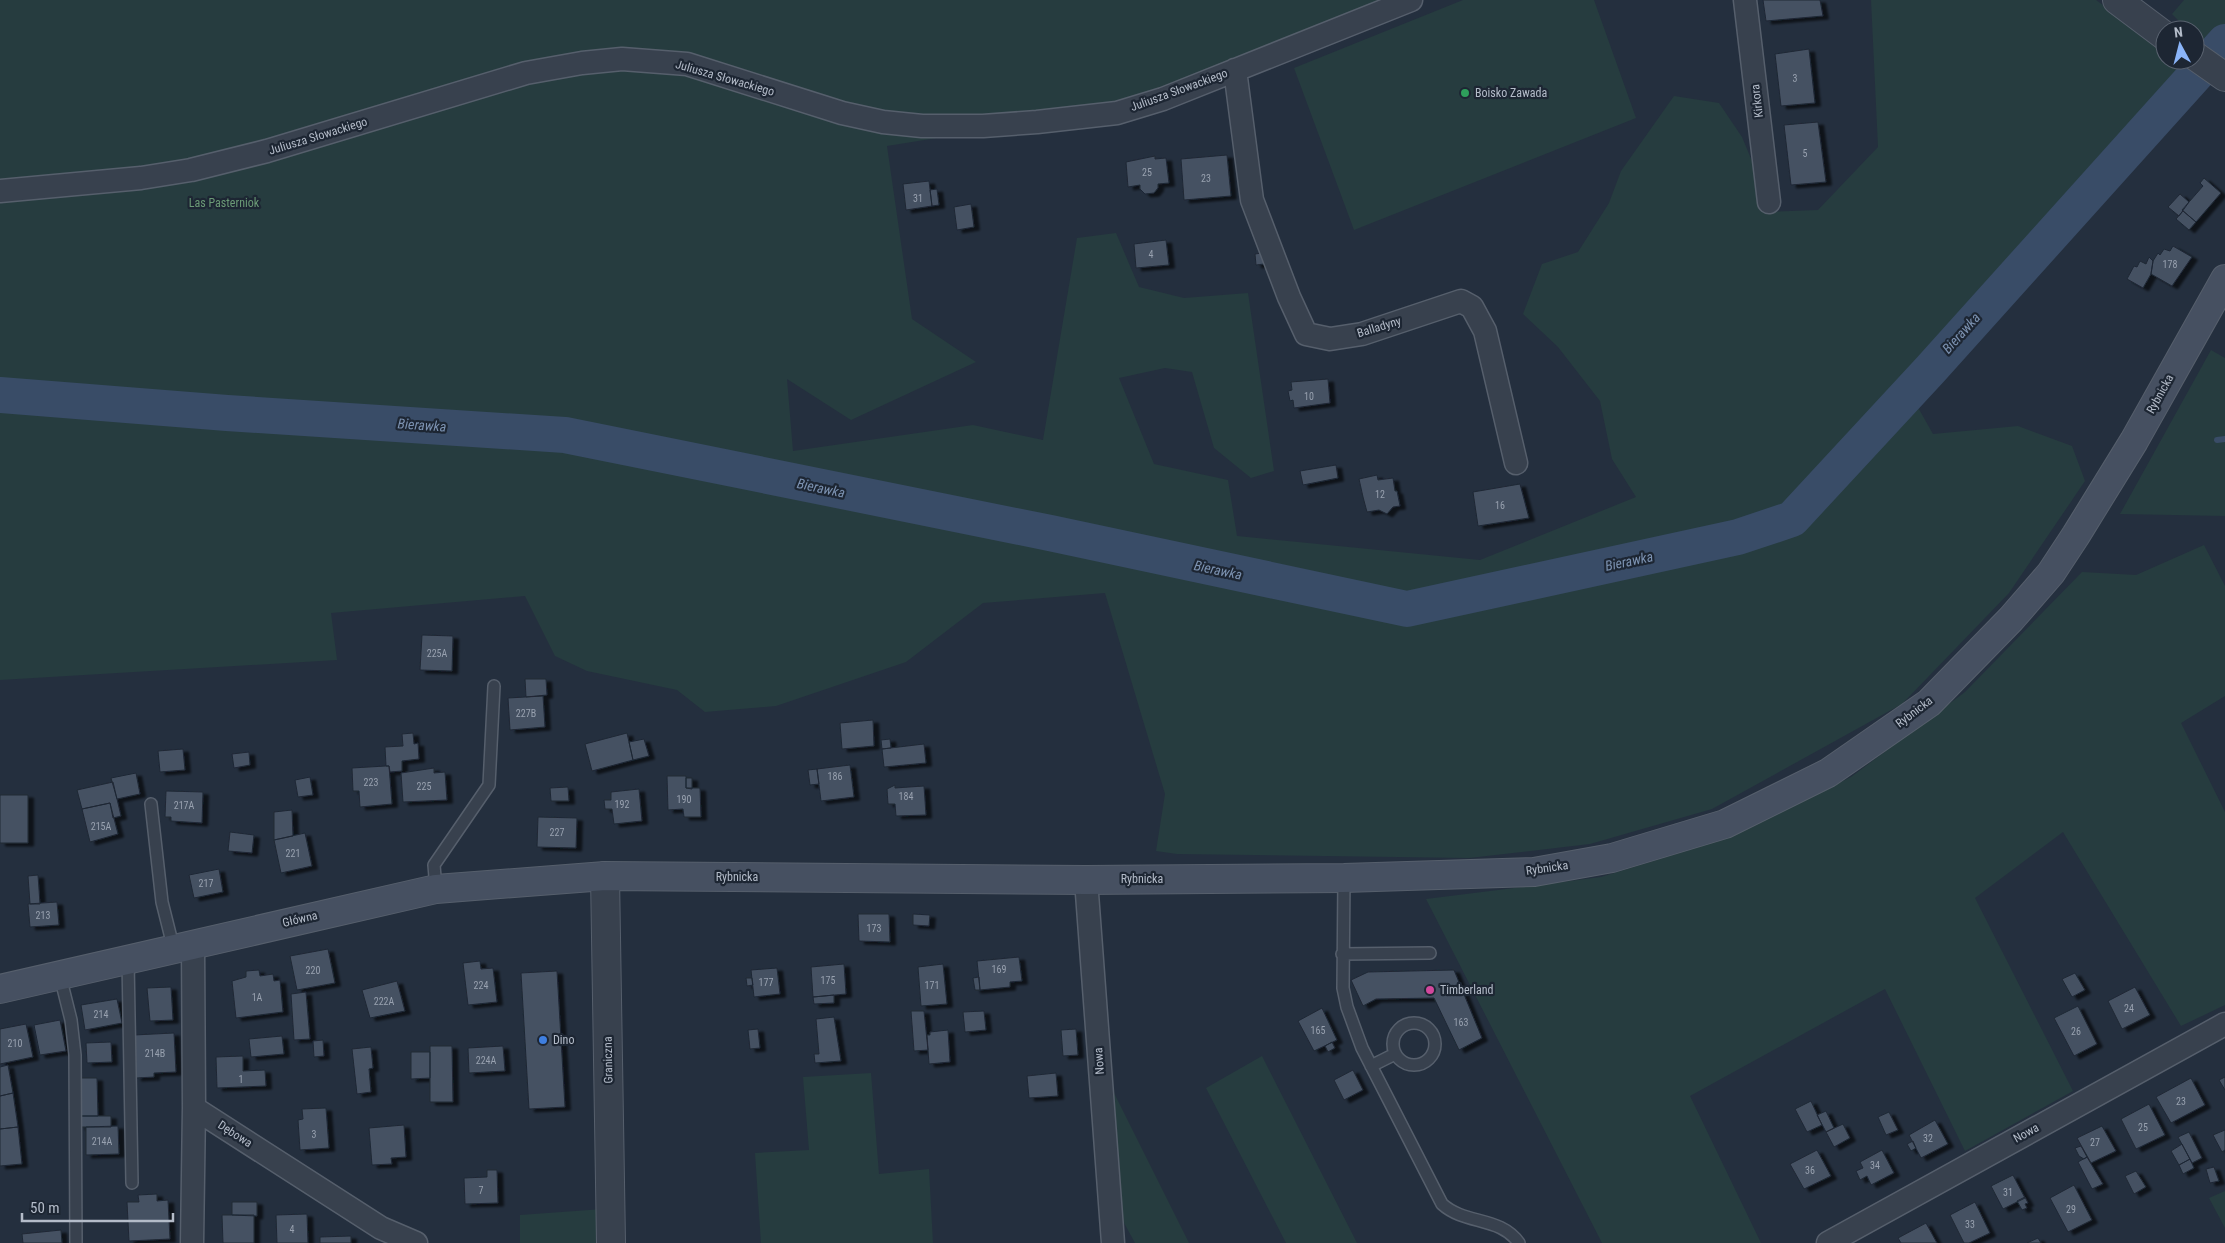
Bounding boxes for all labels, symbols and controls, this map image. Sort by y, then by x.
north arrow [2155,20,2205,70]
text: N [2173,24,2184,41]
street label: Juliusza Słowackiego [674,57,776,99]
street label: Juliusza Słowackiego [1129,66,1229,114]
house number: 3 [1793,73,1798,84]
street label: Kirkora [1748,83,1766,119]
place label: Boisko Zawada [1475,86,1548,100]
marker: Boisko Zawada [1459,87,1471,99]
street label: Juliusza Słowackiego [267,114,369,158]
house number: 5 [1803,148,1808,159]
house number: 25 [1142,167,1152,178]
house number: 23 [1201,173,1211,184]
house number: 31 [913,193,923,204]
park label: Las Pasterniok [189,196,260,210]
house number: 4 [1149,249,1154,260]
house number: 178 [2163,259,2177,270]
water label: Bierawka [1939,310,1983,356]
street label: Balladyny [1355,314,1403,340]
street label: Rybnicka [2144,372,2177,416]
house number: 10 [1304,391,1314,402]
water label: Bierawka [397,415,447,435]
water label: Bierawka [796,475,846,501]
house number: 12 [1375,489,1385,500]
house number: 16 [1495,500,1505,511]
water label: Bierawka [1604,548,1654,574]
water label: Bierawka [1193,557,1243,583]
house number: 225A [427,648,448,659]
street label: Rybnicka [1893,693,1935,730]
house number: 227B [516,708,536,719]
house number: 186 [828,771,842,782]
house number: 223 [364,777,378,788]
house number: 225 [417,781,431,792]
house number: 184 [899,791,913,802]
house number: 190 [677,794,691,805]
house number: 192 [615,799,629,810]
house number: 217A [174,800,195,811]
house number: 215A [91,821,112,832]
house number: 227 [550,827,564,838]
house number: 221 [286,848,300,859]
street label: Rybnicka [1525,858,1569,878]
street label: Rybnicka [716,870,759,884]
street label: Rybnicka [1121,872,1164,886]
house number: 217 [199,878,213,889]
street label: Główna [281,908,319,930]
house number: 213 [36,910,50,921]
house number: 173 [867,923,881,934]
house number: 169 [992,964,1006,975]
house number: 220 [306,965,320,976]
house number: 175 [821,975,835,986]
house number: 177 [759,977,773,988]
house number: 224 [474,980,488,991]
house number: 171 [925,980,939,991]
place label: Timberland [1440,983,1494,997]
marker: Timberland [1424,984,1436,996]
house number: 1A [252,992,263,1003]
house number: 222A [374,996,395,1007]
house number: 24 [2124,1003,2134,1014]
house number: 214 [94,1009,108,1020]
house number: 163 [1454,1017,1468,1028]
house number: 165 [1311,1025,1325,1036]
house number: 26 [2071,1026,2081,1037]
place label: Dino [553,1033,574,1047]
marker: Dino [537,1034,549,1046]
street label: Graniczna [601,1036,615,1084]
house number: 210 [8,1038,22,1049]
street label: Nowa [1091,1047,1107,1075]
house number: 214B [145,1048,165,1059]
house number: 224A [476,1055,497,1066]
house number: 1 [239,1074,243,1085]
house number: 23 [2176,1096,2186,1107]
street label: Dębowa [215,1118,255,1150]
street label: Nowa [2011,1120,2041,1146]
house number: 25 [2138,1122,2148,1133]
house number: 3 [312,1129,317,1140]
house number: 32 [1923,1133,1933,1144]
house number: 214A [92,1136,113,1147]
house number: 27 [2090,1137,2100,1148]
house number: 34 [1870,1160,1880,1171]
house number: 36 [1805,1165,1815,1176]
house number: 7 [479,1185,484,1196]
house number: 31 [2003,1187,2013,1198]
scale bar [22,1190,174,1222]
text: 50 m [30,1199,60,1217]
house number: 29 [2066,1204,2076,1215]
house number: 33 [1965,1219,1975,1230]
house number: 4 [290,1224,295,1235]

